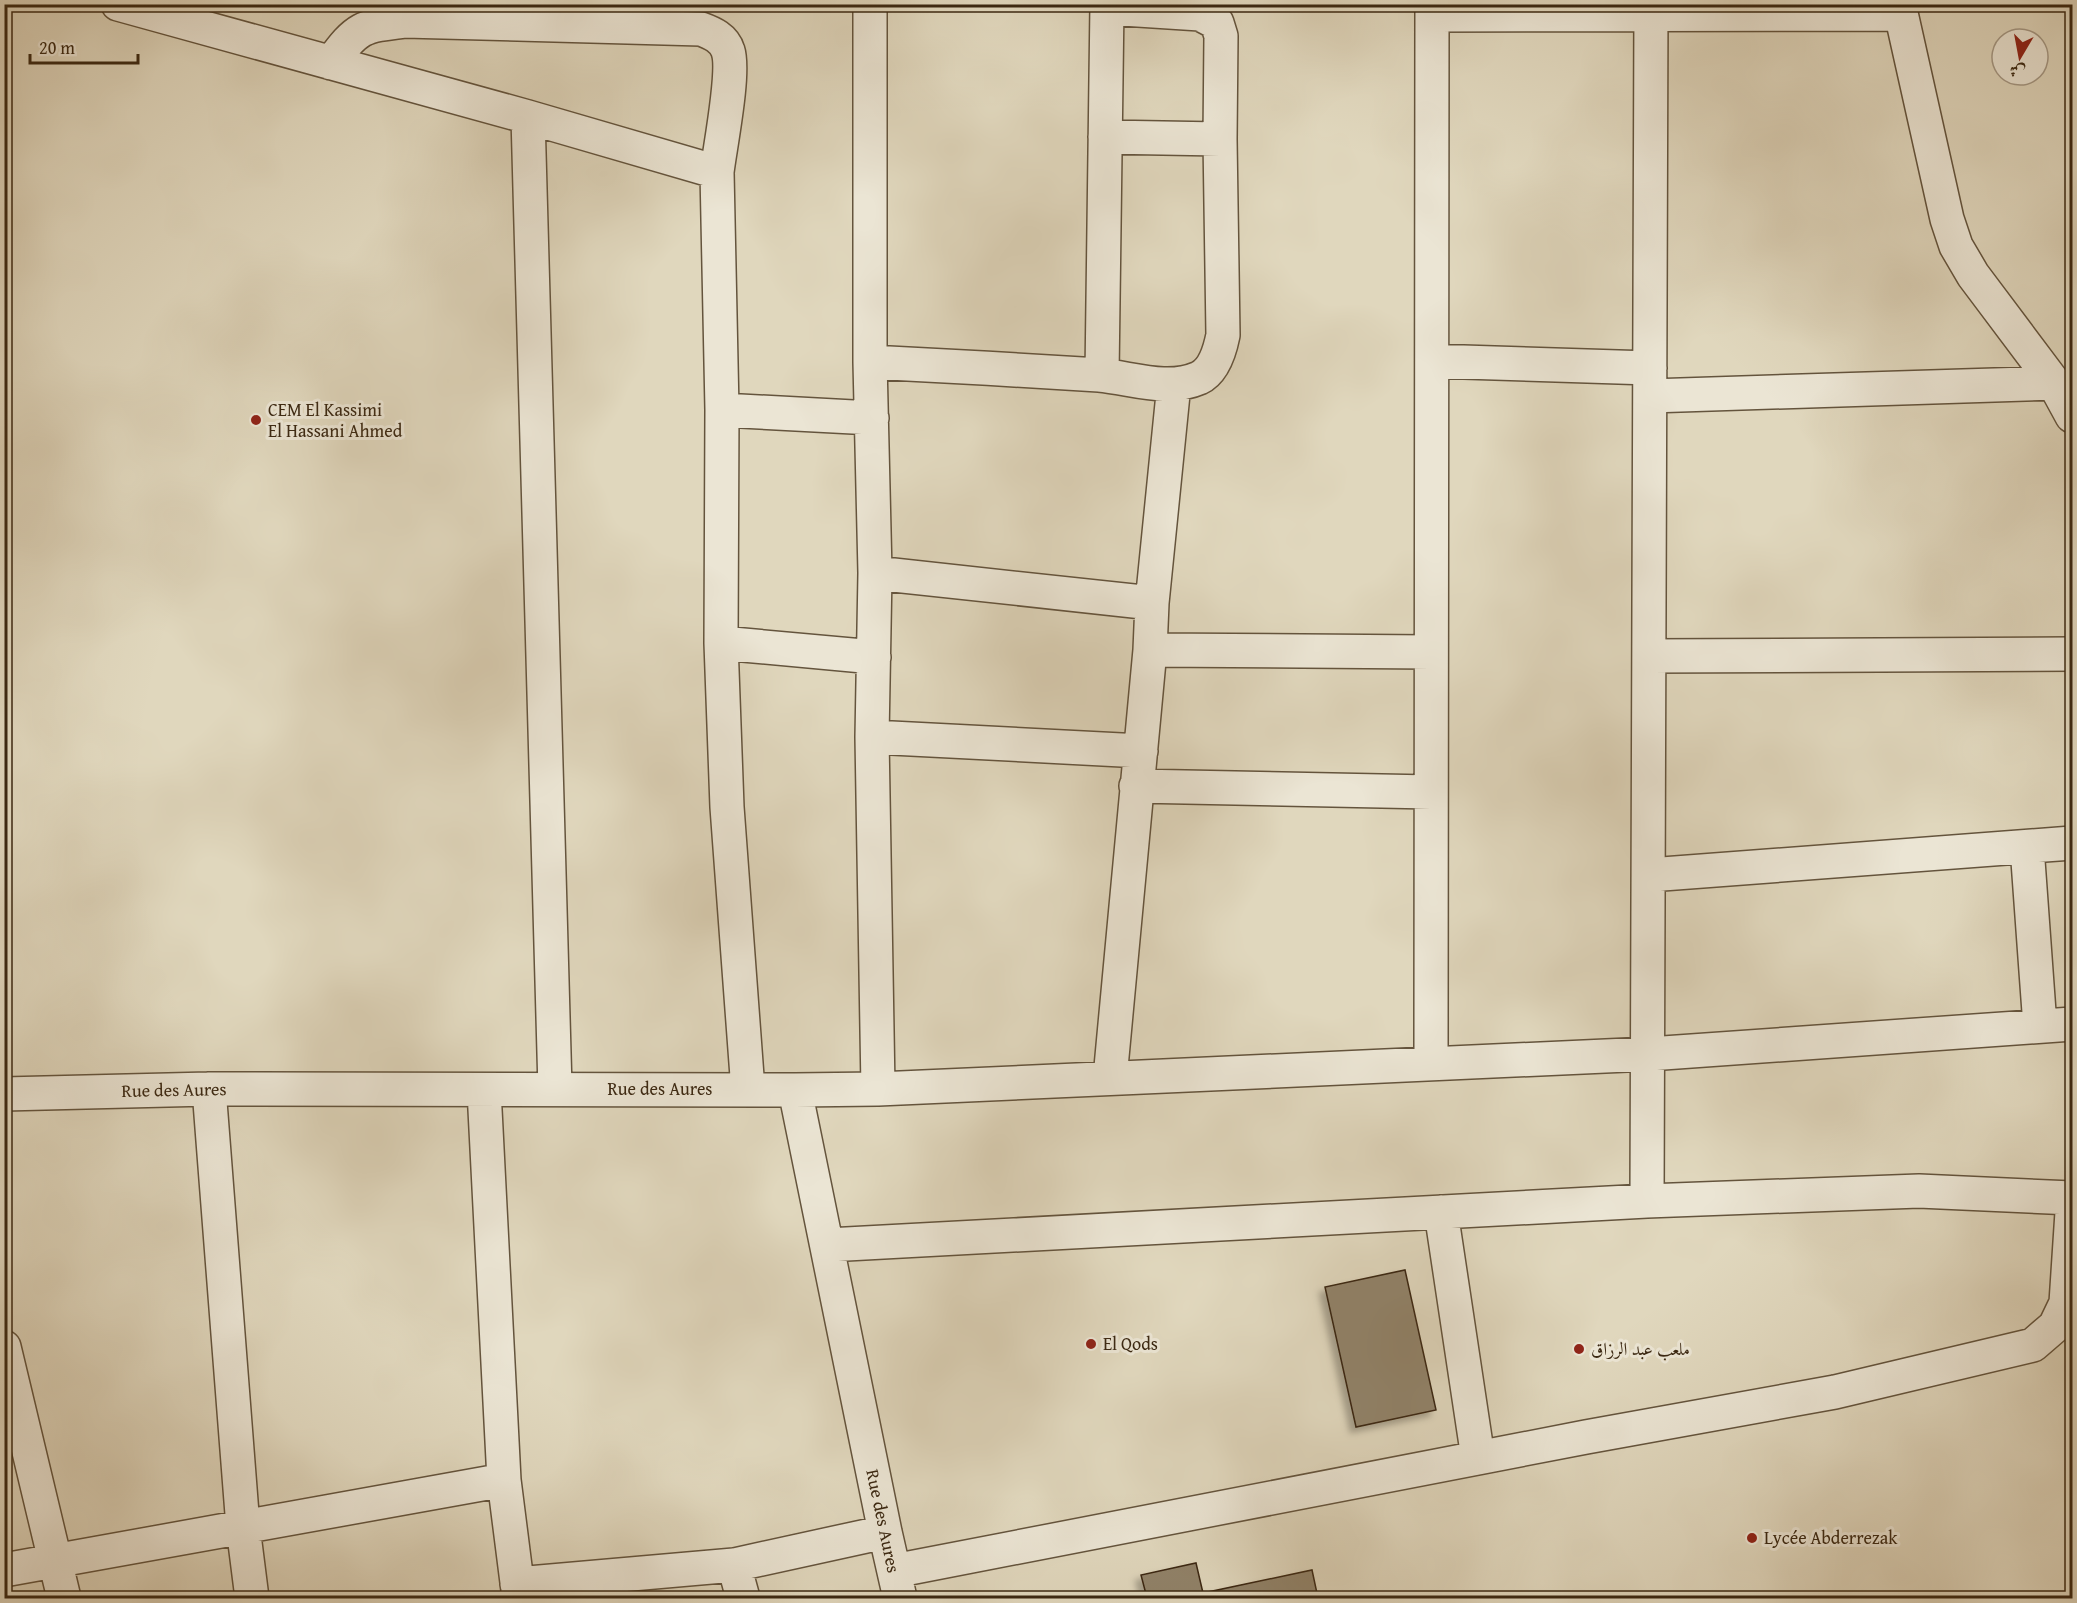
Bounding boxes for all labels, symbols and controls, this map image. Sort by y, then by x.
scale bar [30,27,138,65]
north arrow [1990,27,2050,87]
text: 20 m [39,34,75,61]
text: ش [2007,59,2027,85]
place label: CEM El Kassimi El Hassani Ahmed [268,396,403,444]
marker: CEM El Kassimi El Hassani Ahmed [249,413,263,427]
street label: Rue des Aures [121,1075,227,1104]
street label: Rue des Aures [607,1075,713,1102]
place label: El Qods [1103,1330,1158,1357]
place label: ملعب عبد الرزاق [1591,1335,1690,1362]
marker: El Qods [1084,1337,1098,1351]
marker: ملعب عبد الرزاق [1572,1342,1586,1356]
street label: Rue des Aures [859,1467,908,1575]
place label: Lycée Abderrezak [1764,1524,1898,1551]
marker: Lycée Abderrezak [1745,1531,1759,1545]

